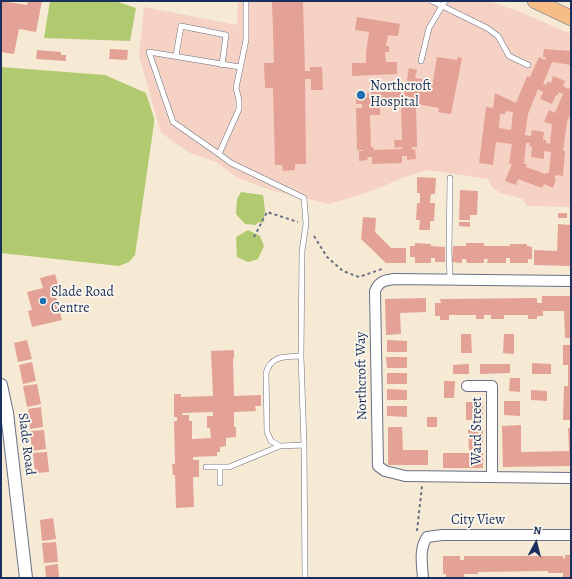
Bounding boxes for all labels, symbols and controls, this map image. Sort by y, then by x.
place label: Northcroft Hospital [370,79,431,112]
marker: Northcroft Hospital [355,89,367,101]
place label: Slade Road Centre [51,285,114,318]
marker: Slade Road Centre [38,296,48,306]
street label: Northcroft Way [353,332,371,420]
street label: Ward Street [470,397,486,465]
street label: Slade Road [14,412,38,476]
street label: City View [451,513,505,529]
north arrow [516,523,556,563]
text: N [533,523,542,539]

